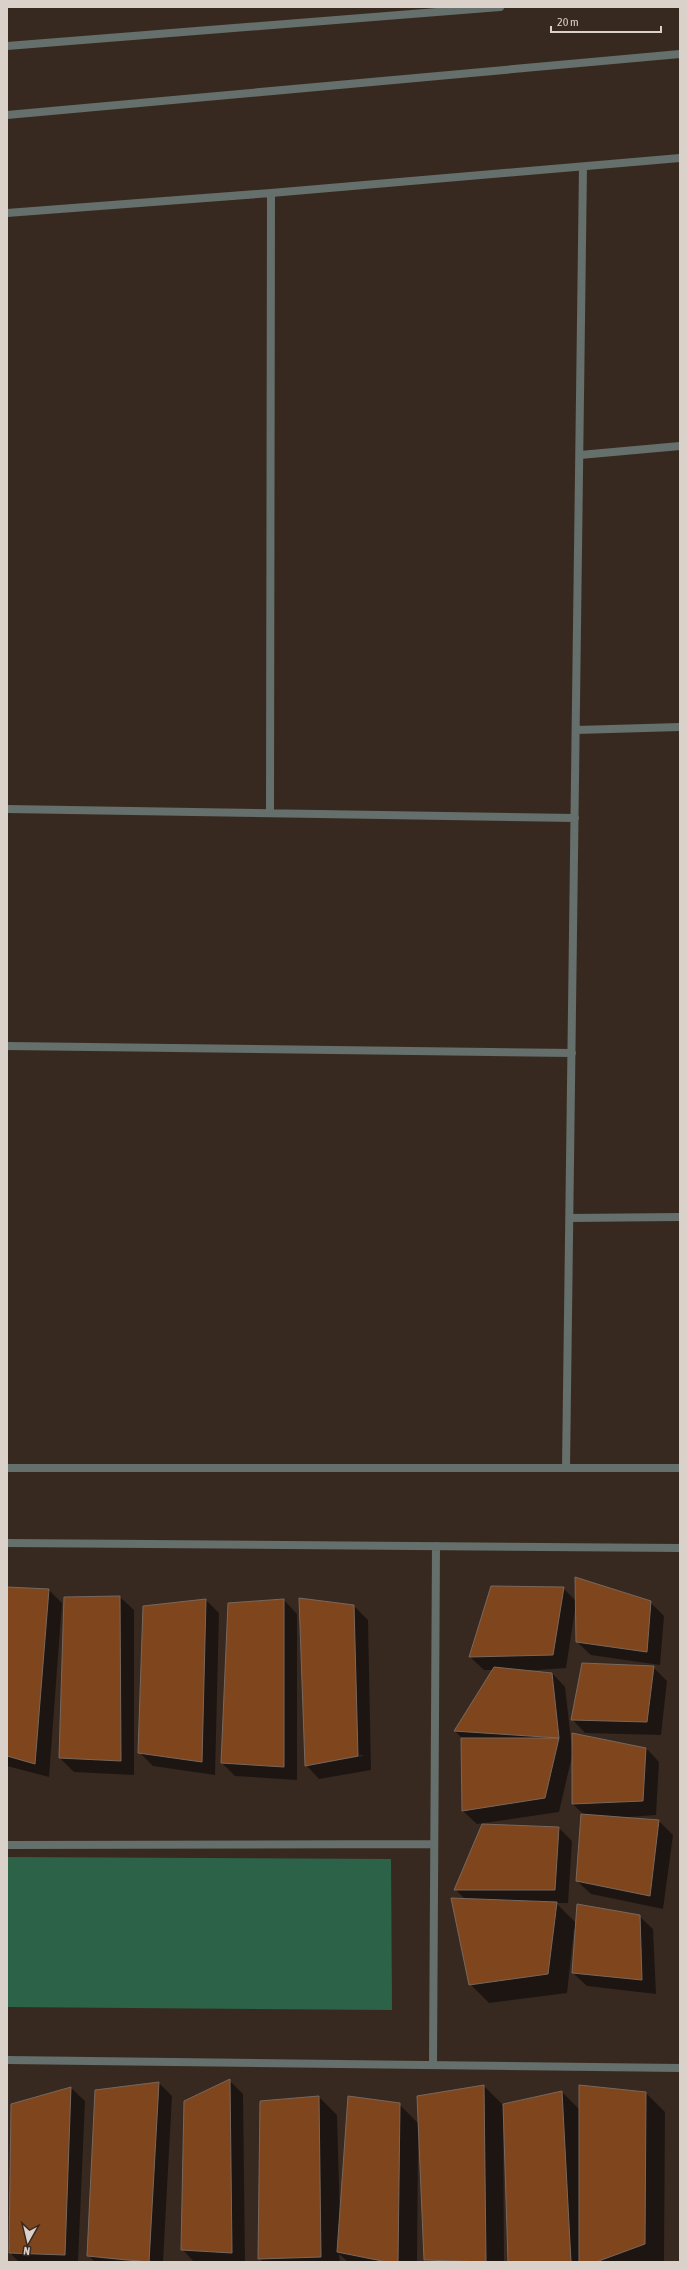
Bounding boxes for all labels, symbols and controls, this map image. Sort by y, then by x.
scale bar [551,8,661,34]
text: 20 m [557,15,579,29]
north arrow [8,2221,48,2261]
text: N [23,2245,31,2257]

